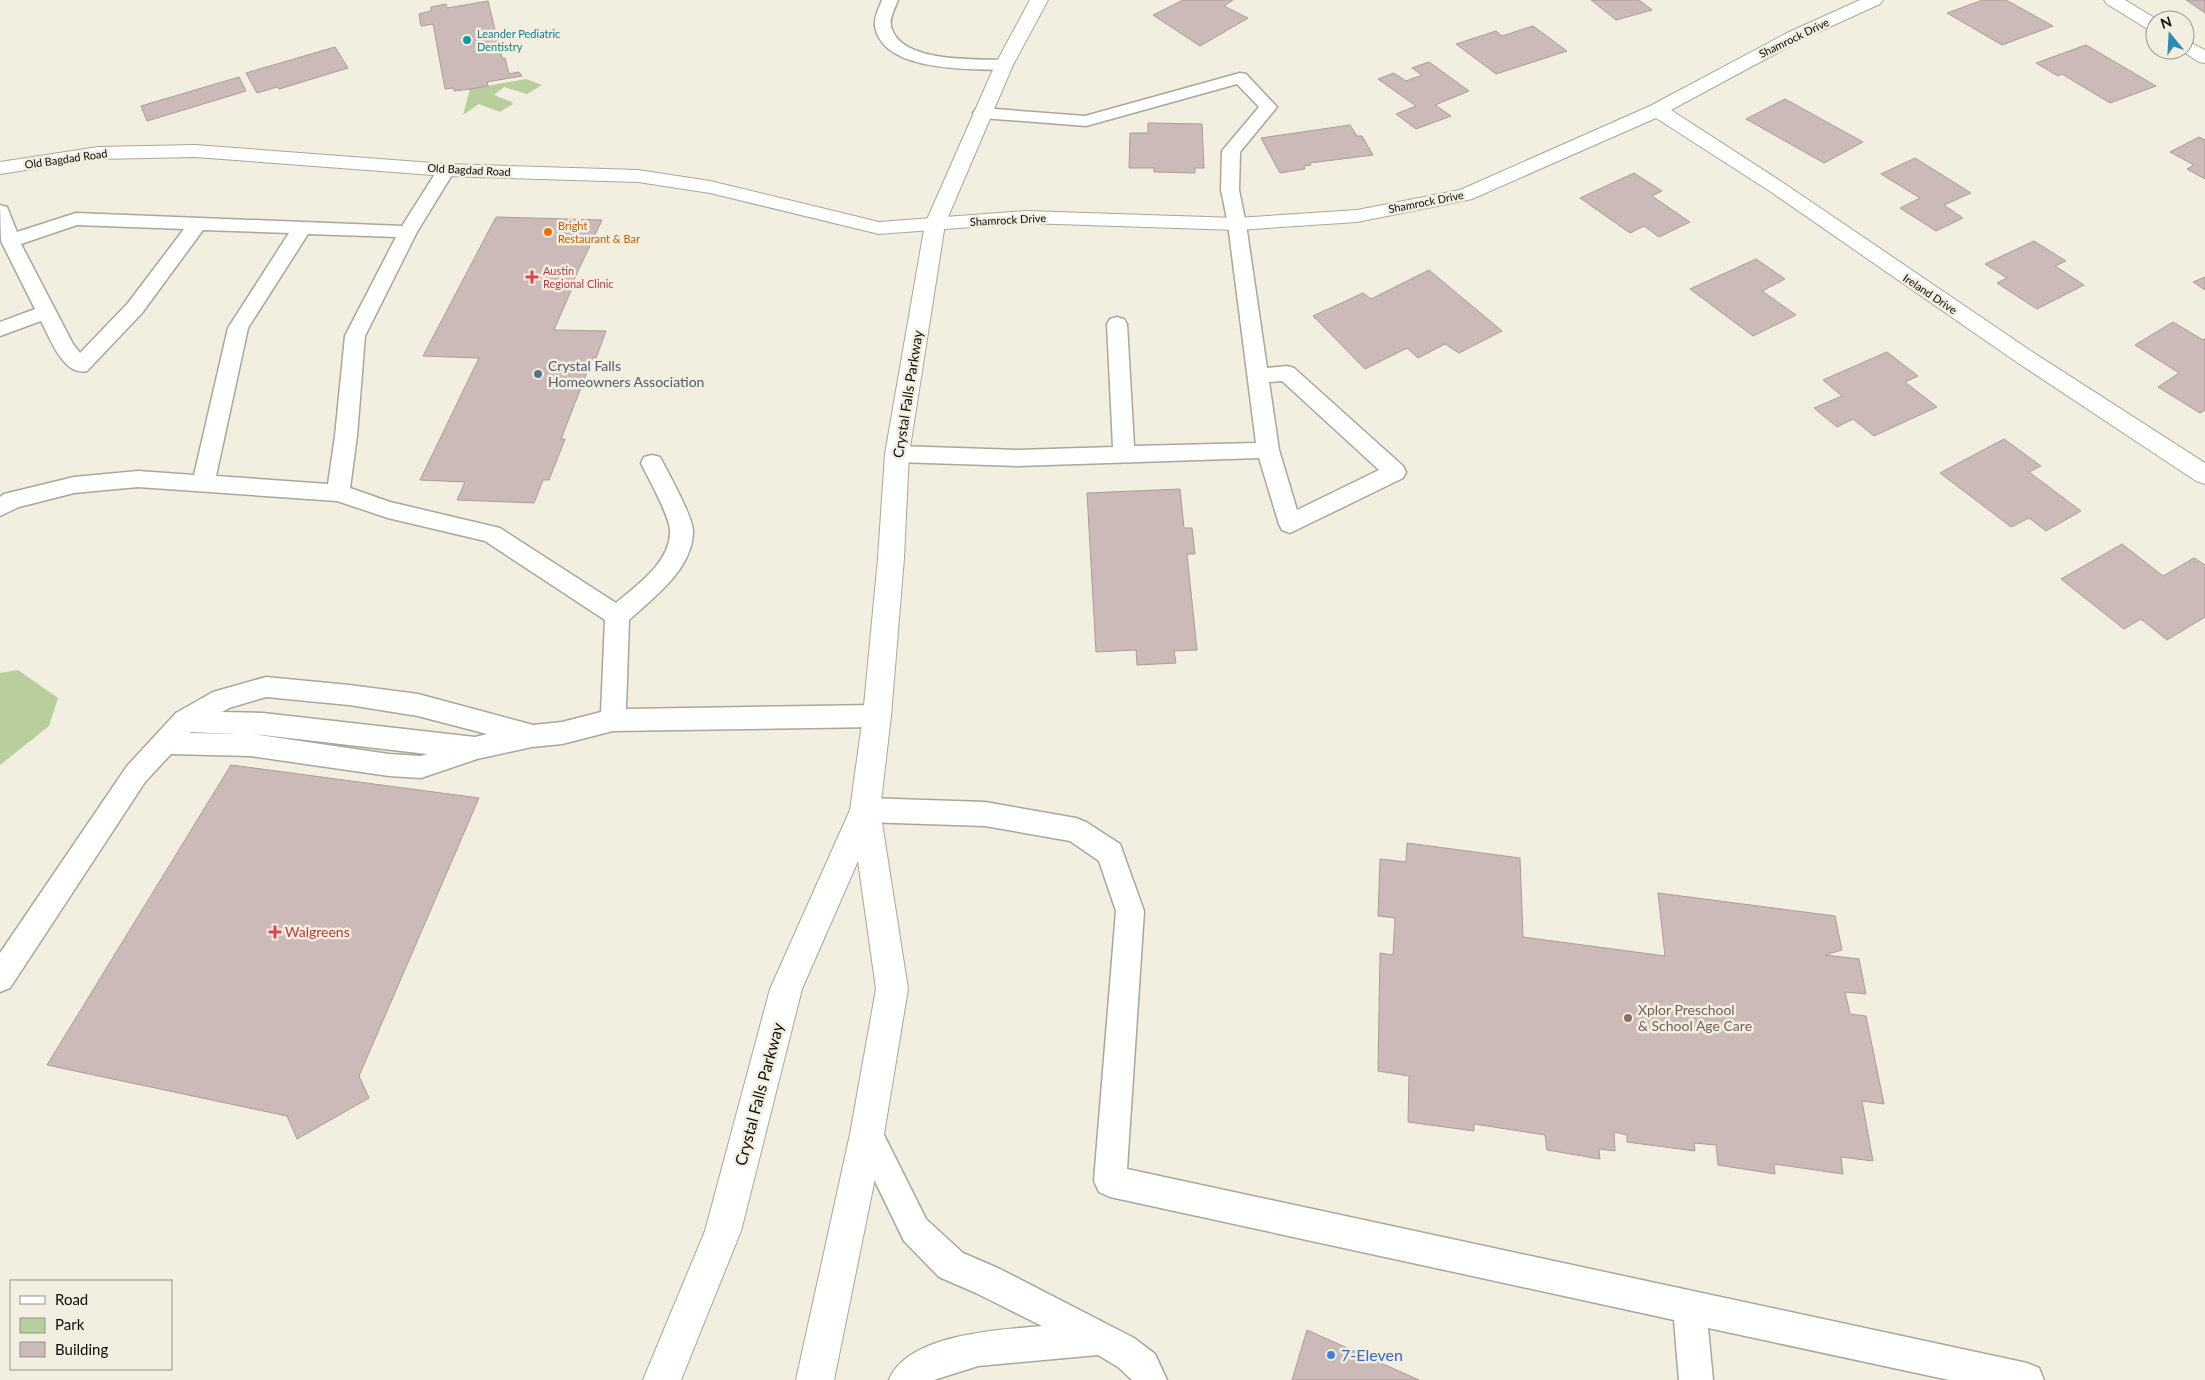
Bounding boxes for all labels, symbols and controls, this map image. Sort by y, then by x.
north arrow [2145,10,2195,60]
text: N [2158,12,2174,32]
street label: Shamrock Drive [1757,15,1831,60]
place label: Leander Pediatric Dentistry [477,27,560,53]
marker: Leander Pediatric Dentistry [461,34,473,46]
street label: Old Bagdad Road [24,146,108,171]
street label: Old Bagdad Road [427,161,511,178]
street label: Shamrock Drive [1387,188,1465,215]
street label: Shamrock Drive [969,211,1047,228]
place label: Bright Restaurant & Bar [558,219,640,245]
marker: Bright Restaurant & Bar [542,226,554,238]
place label: Austin Regional Clinic [543,264,614,290]
marker: Austin Regional Clinic [525,270,539,284]
street label: Ireland Drive [1901,271,1960,316]
street label: Crystal Falls Parkway [889,328,926,459]
place label: Crystal Falls Homeowners Association [548,357,704,390]
marker: Crystal Falls Homeowners Association [532,368,544,380]
place label: Walgreens [285,923,350,940]
marker: Walgreens [269,926,281,938]
place label: Xplor Preschool & School Age Care [1638,1001,1752,1034]
marker: Xplor Preschool & School Age Care [1622,1012,1634,1024]
street label: Crystal Falls Parkway [730,1020,787,1167]
legend [10,1280,172,1370]
text: Road [55,1290,88,1308]
text: Park [55,1315,85,1333]
text: Building [55,1340,108,1358]
place label: 7-Eleven [1341,1345,1403,1364]
marker: 7-Eleven [1325,1349,1337,1361]

